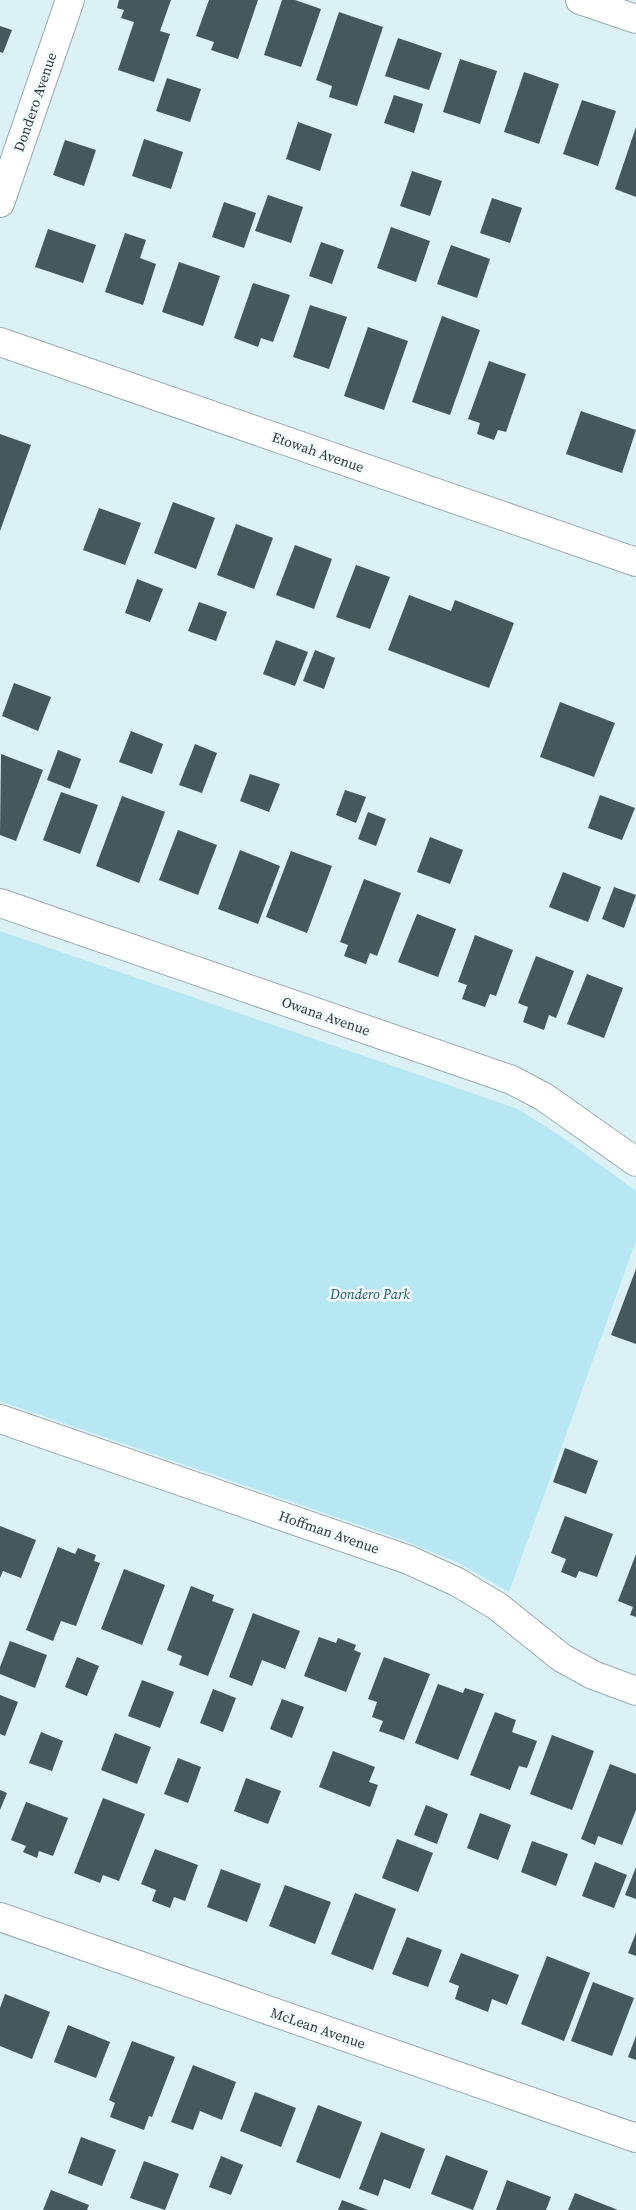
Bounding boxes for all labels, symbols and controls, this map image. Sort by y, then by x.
street label: Dondero Avenue [9,50,61,154]
street label: Etowah Avenue [269,427,367,477]
street label: Owana Avenue [279,992,373,1040]
park label: Dondero Park [329,1284,410,1304]
street label: Hoffman Avenue [276,1505,382,1559]
street label: McLean Avenue [268,2002,368,2054]

